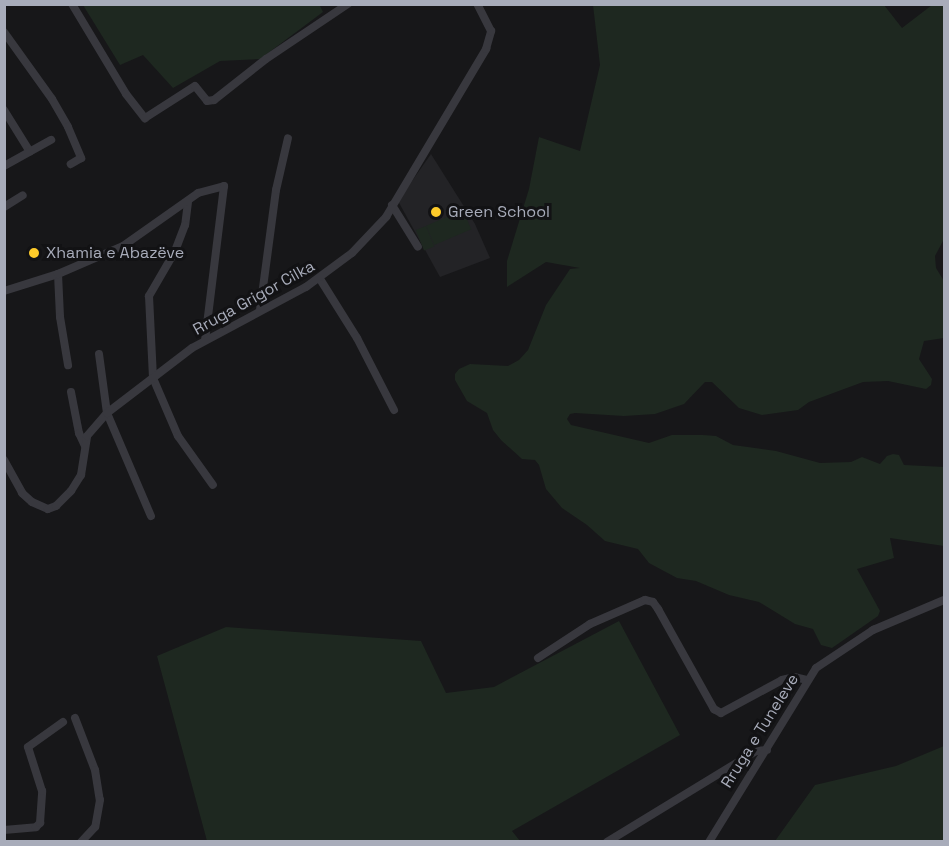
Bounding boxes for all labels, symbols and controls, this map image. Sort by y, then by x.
place label: Green School [448,202,550,222]
marker: Green School [429,205,443,219]
place label: Xhamia e Abazëve [46,243,184,263]
marker: Xhamia e Abazëve [27,246,41,260]
street label: Rruga Grigor Cilka [190,257,318,339]
street label: Rruga e Tuneleve [717,670,803,792]

